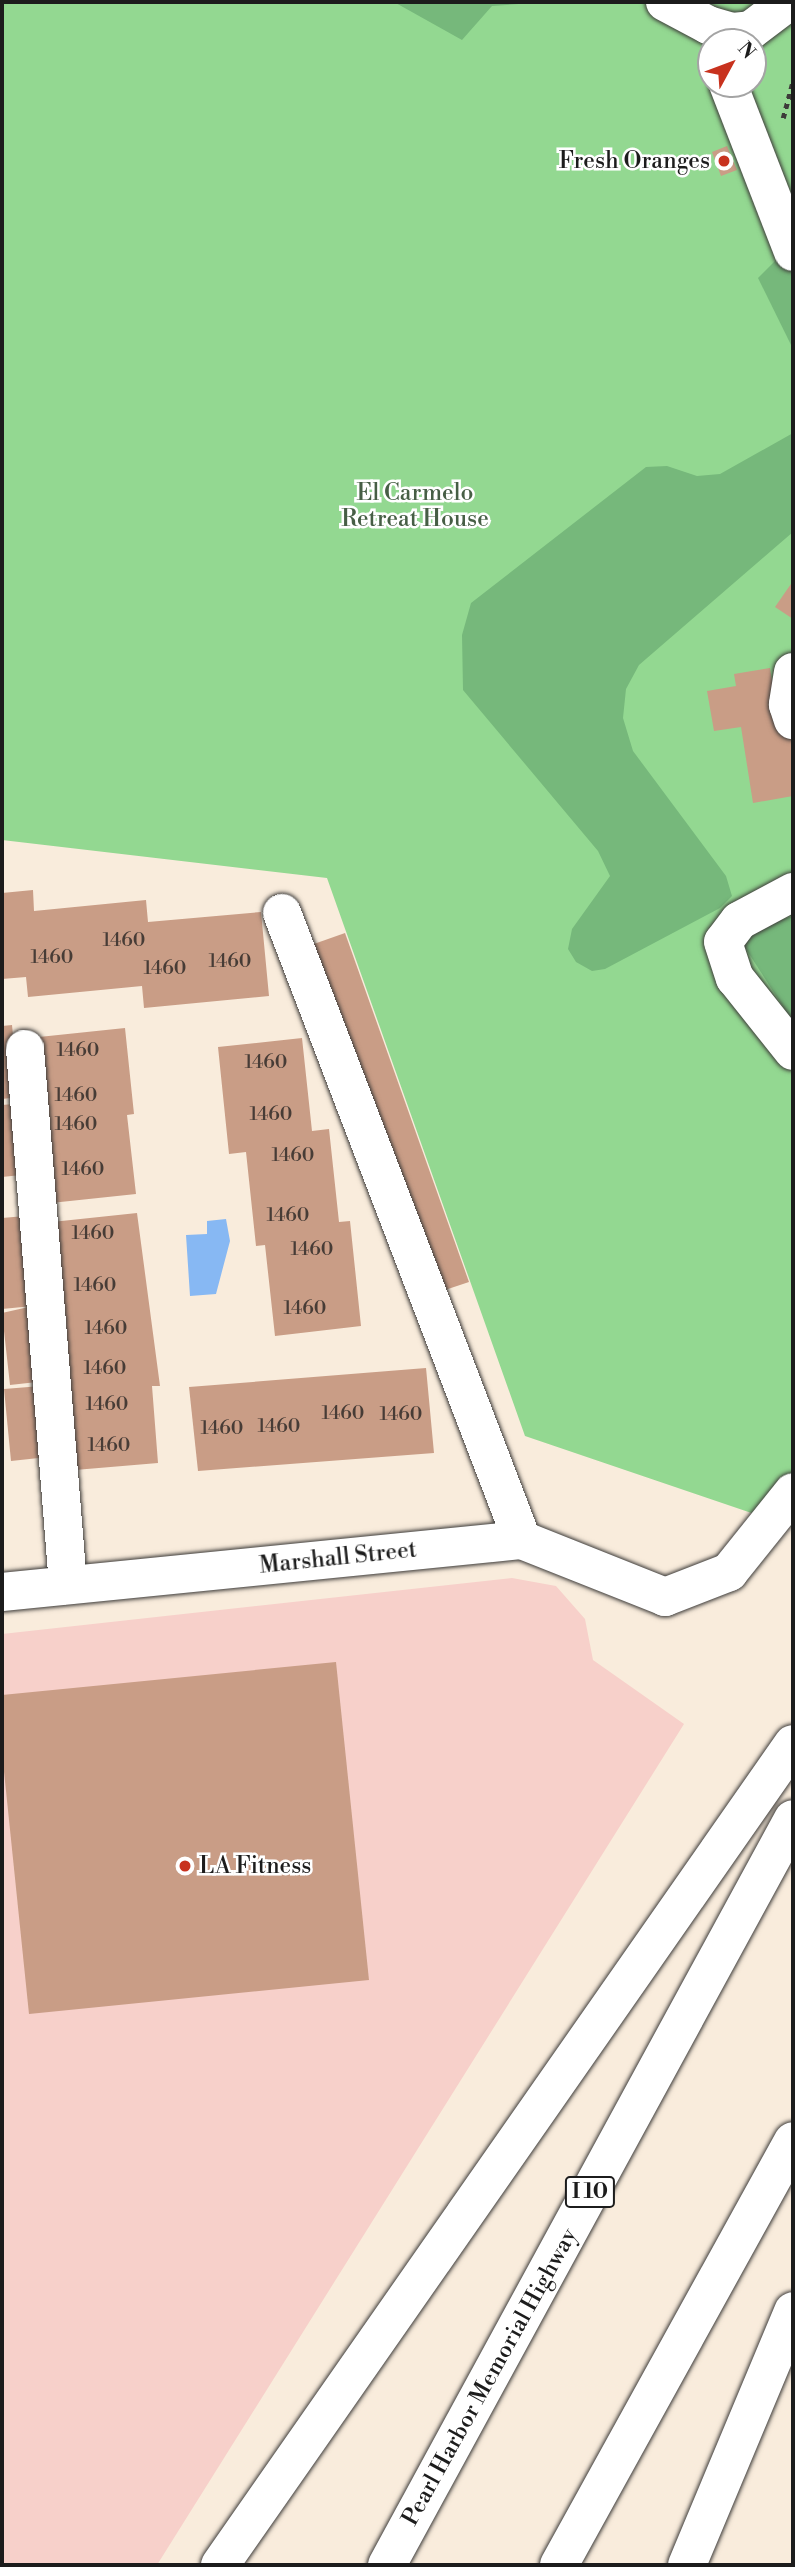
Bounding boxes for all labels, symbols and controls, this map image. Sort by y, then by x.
north arrow [697,28,767,98]
text: N [732,37,760,64]
place label: Fresh Oranges [559,147,710,175]
marker: Fresh Oranges [716,153,732,169]
park label: El Carmelo Retreat House [341,479,489,533]
house number: 1460 [103,930,145,952]
house number: 1460 [31,947,73,969]
house number: 1460 [209,951,251,973]
house number: 1460 [144,958,186,980]
house number: 1460 [57,1040,99,1062]
house number: 1460 [245,1052,287,1074]
house number: 1460 [55,1085,97,1107]
house number: 1460 [250,1104,292,1126]
house number: 1460 [55,1114,97,1136]
house number: 1460 [272,1145,314,1167]
house number: 1460 [62,1159,104,1181]
house number: 1460 [267,1205,309,1227]
house number: 1460 [72,1223,114,1245]
house number: 1460 [291,1239,333,1261]
house number: 1460 [74,1275,116,1297]
house number: 1460 [284,1298,326,1320]
house number: 1460 [85,1318,127,1340]
house number: 1460 [84,1358,126,1380]
house number: 1460 [86,1394,128,1416]
house number: 1460 [322,1403,364,1425]
house number: 1460 [380,1404,422,1426]
house number: 1460 [258,1416,300,1438]
house number: 1460 [201,1418,243,1440]
house number: 1460 [88,1435,130,1457]
street label: Marshall Street [258,1536,418,1580]
place label: LA Fitness [199,1852,311,1880]
marker: LA Fitness [177,1858,193,1874]
road number: I 10 [564,2174,616,2210]
street label: Pearl Harbor Memorial Highway [397,2224,583,2530]

